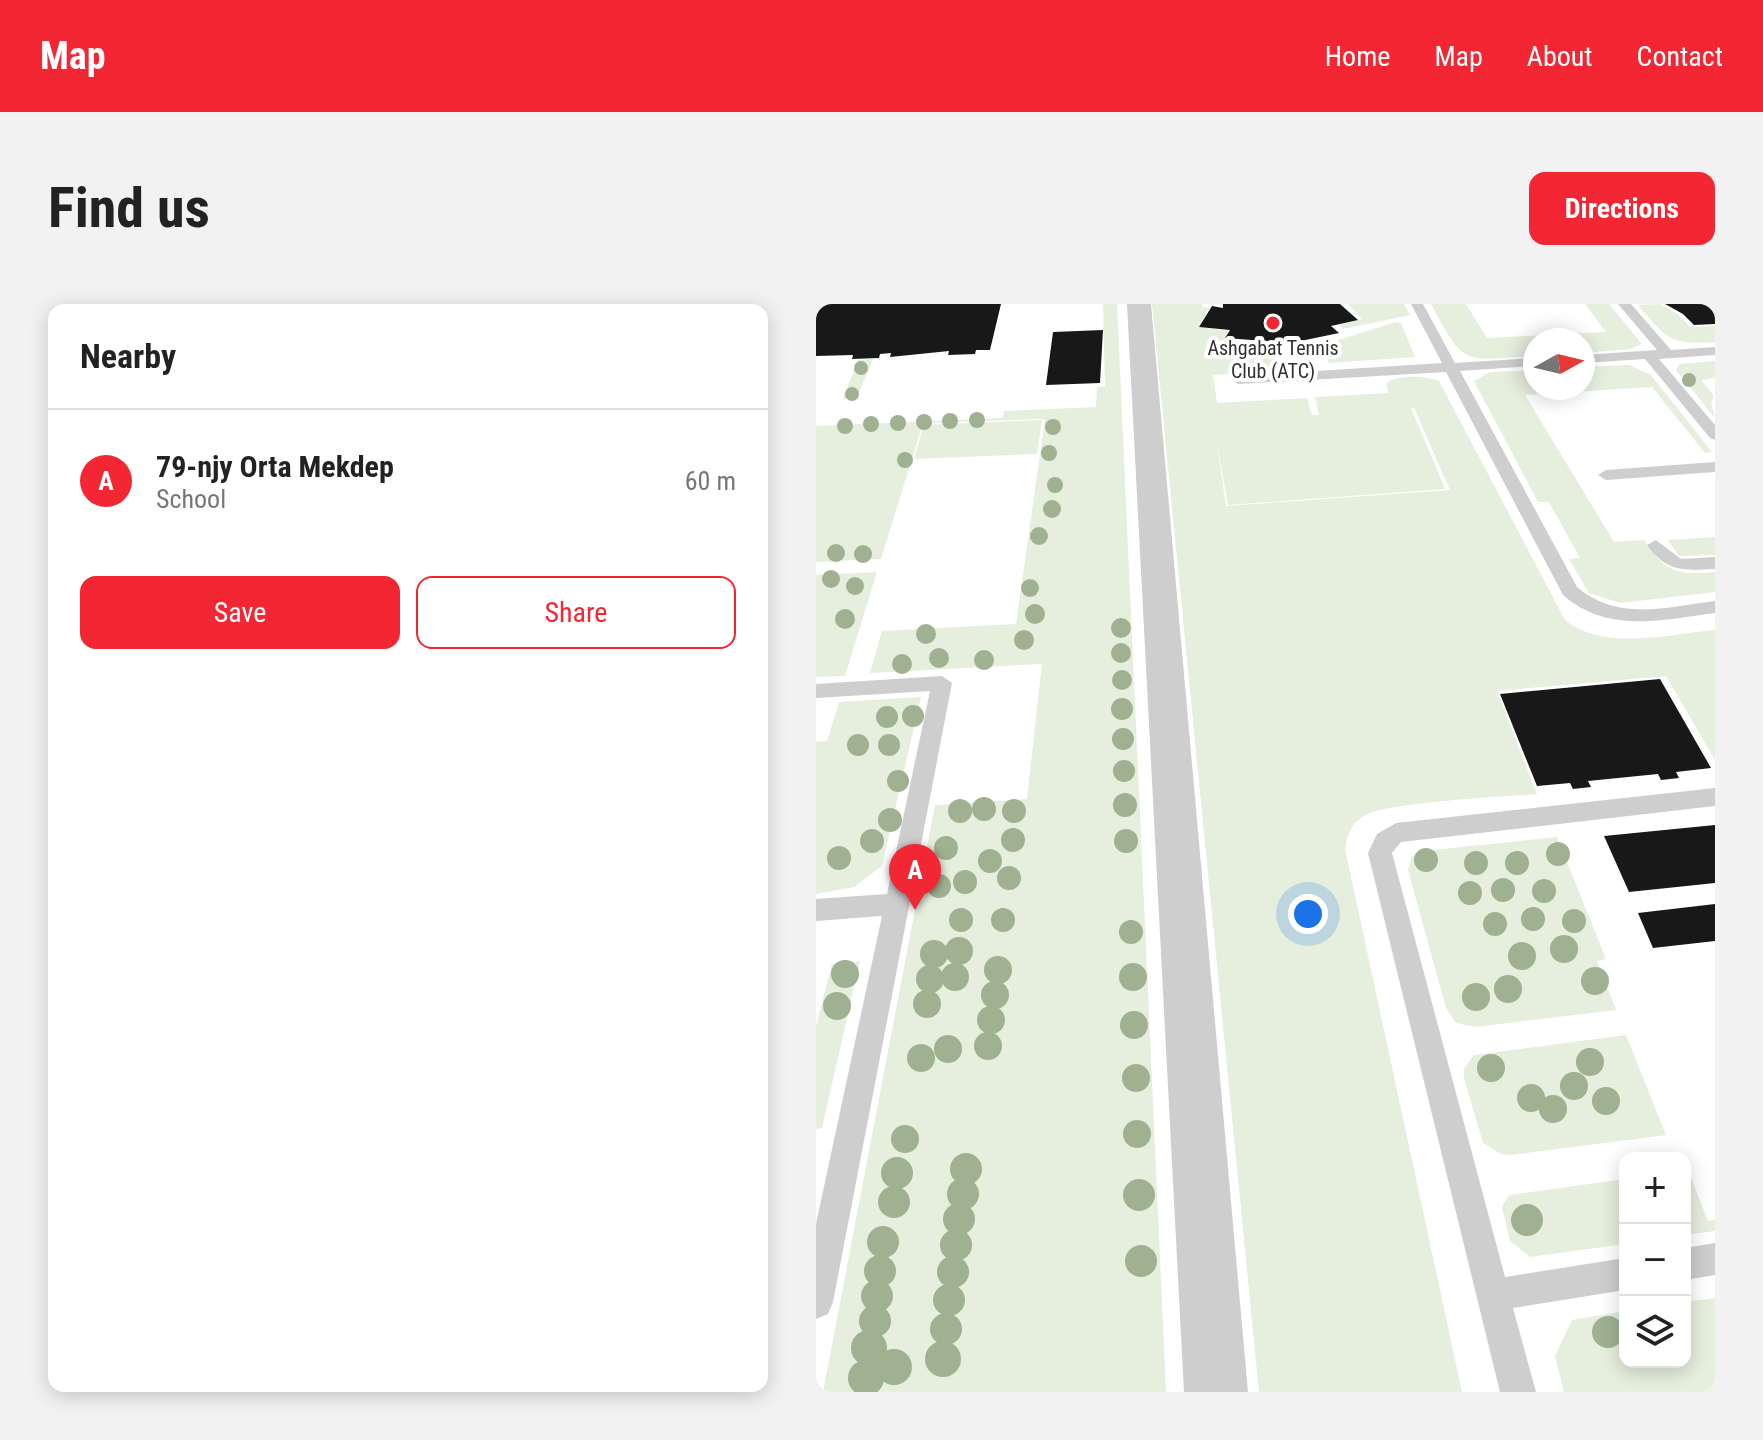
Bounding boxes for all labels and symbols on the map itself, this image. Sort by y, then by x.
marker: Ashgabat Tennis Club (ATC) [1264,314,1282,332]
north arrow [1523,328,1595,400]
place label: Ashgabat Tennis Club (ATC) [1207,336,1339,383]
pin: A [889,844,941,910]
your location [1288,894,1328,934]

